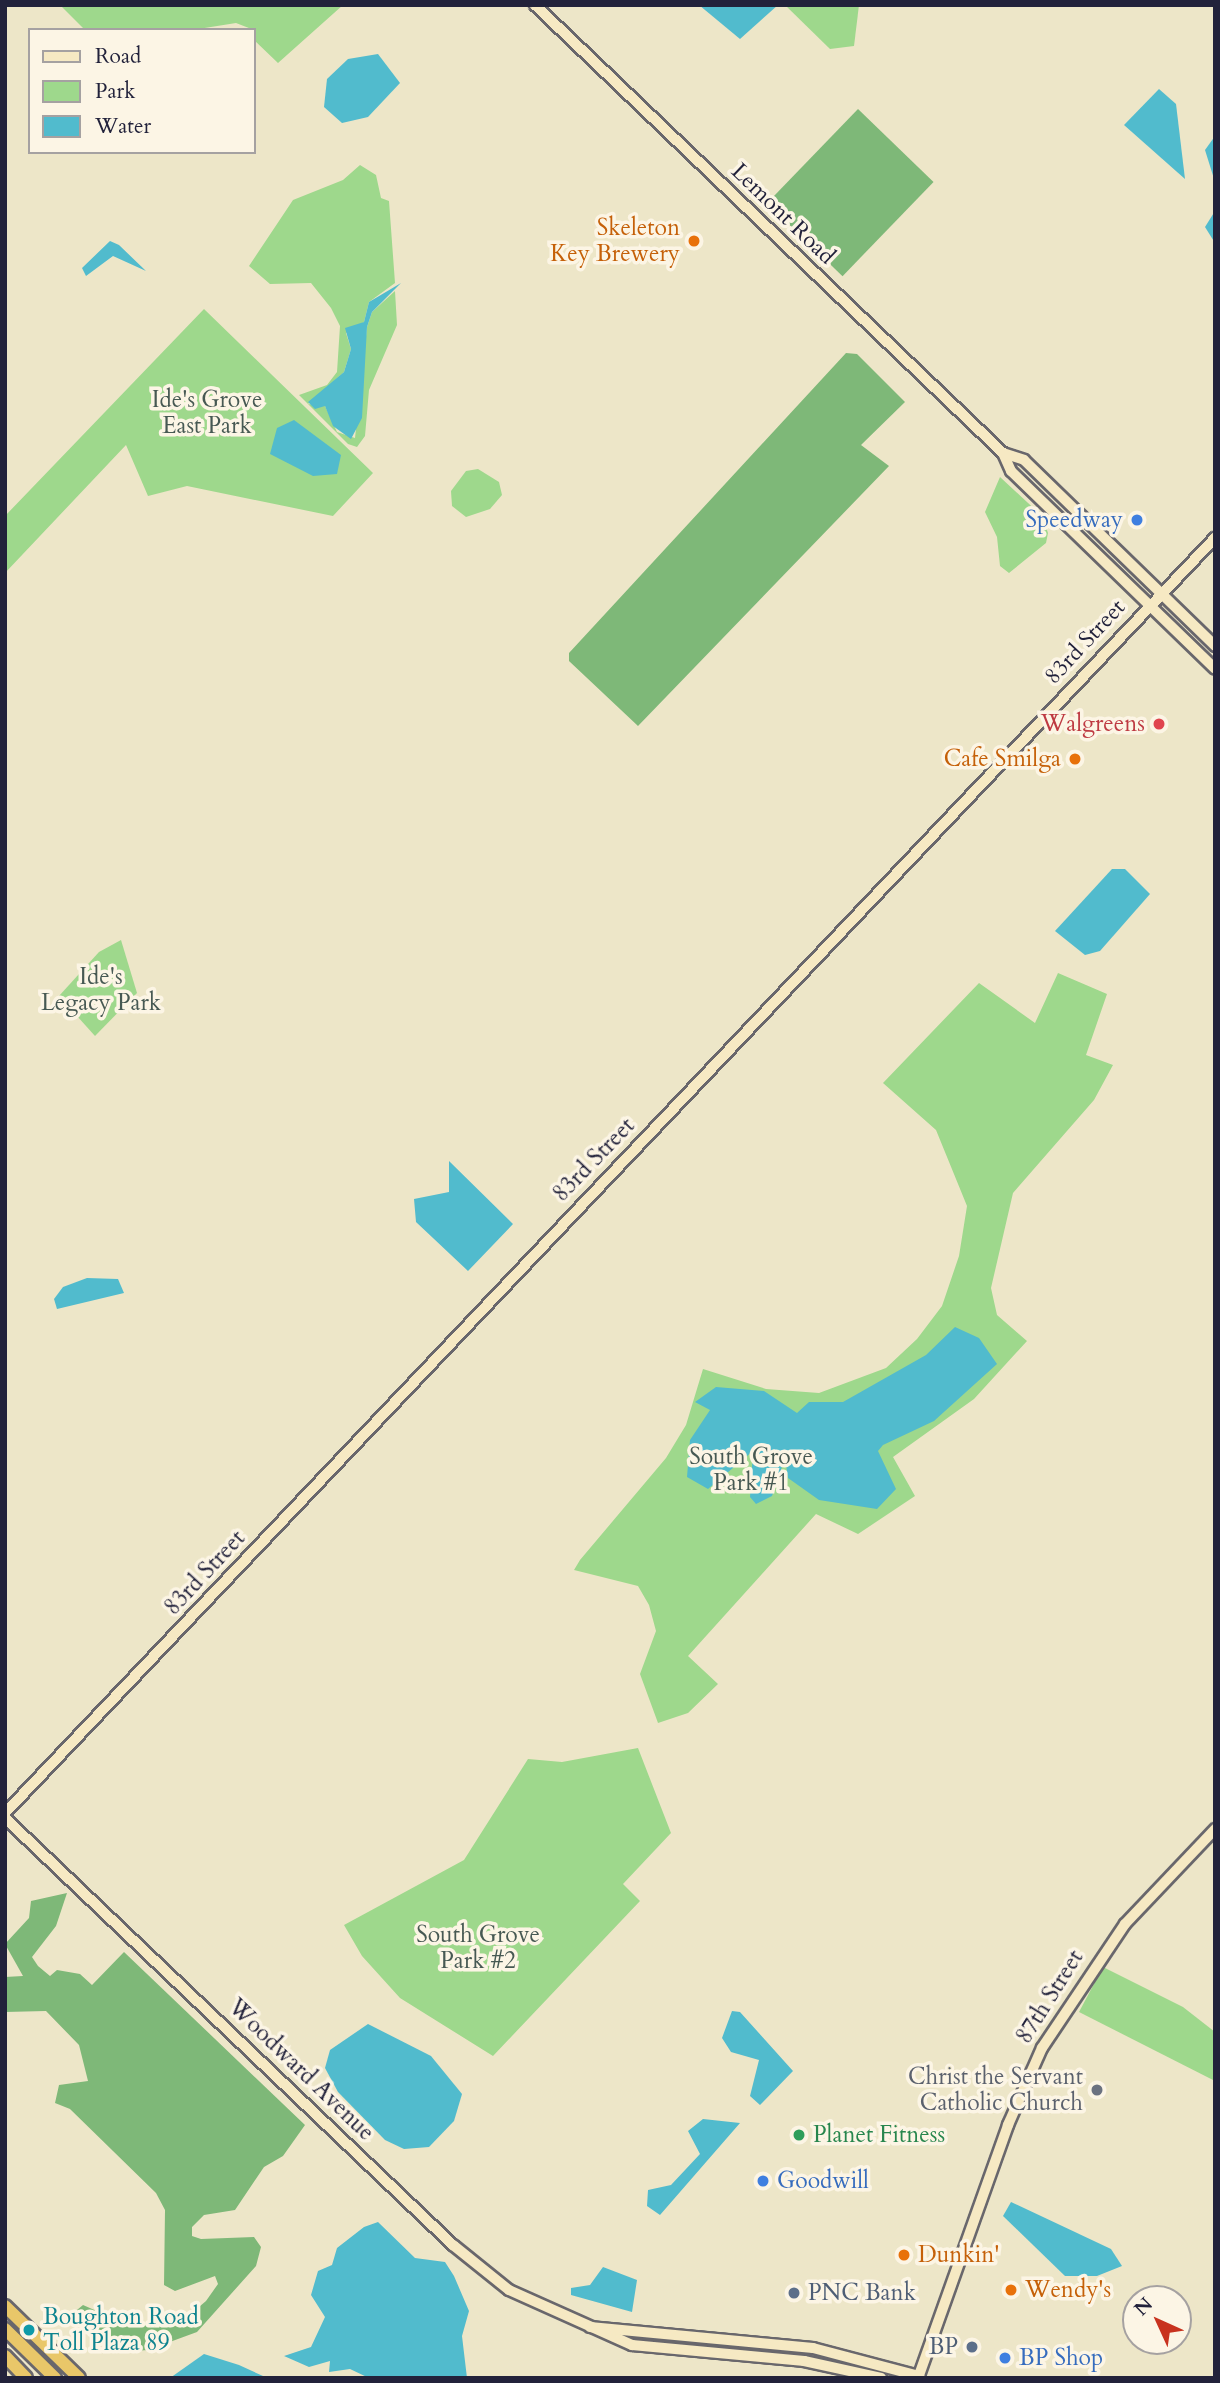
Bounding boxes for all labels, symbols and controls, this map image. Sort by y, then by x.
legend [28,28,256,154]
text: Road [95,42,141,71]
text: Park [95,77,135,106]
text: Water [95,112,151,141]
street label: Lemont Road [725,158,841,270]
place label: Skeleton Key Brewery [550,214,680,268]
marker: Skeleton Key Brewery [686,233,702,249]
park label: Ide's Grove East Park [152,386,262,440]
place label: Speedway [1026,506,1123,534]
marker: Speedway [1129,512,1145,528]
street label: 83rd Street [1039,594,1131,690]
place label: Walgreens [1041,710,1145,738]
marker: Walgreens [1151,716,1167,732]
place label: Cafe Smilga [944,745,1061,773]
marker: Cafe Smilga [1067,751,1083,767]
park label: Ide's Legacy Park [41,963,161,1017]
street label: 83rd Street [547,1112,641,1208]
park label: South Grove Park #1 [689,1443,813,1497]
street label: 83rd Street [159,1525,251,1621]
park label: South Grove Park #2 [416,1921,540,1975]
street label: 87th Street [1010,1945,1090,2049]
street label: Woodward Avenue [222,1993,380,2147]
place label: Christ the Servant Catholic Church [908,2063,1083,2117]
marker: Christ the Servant Catholic Church [1089,2082,1105,2098]
place label: Planet Fitness [813,2121,945,2149]
marker: Planet Fitness [791,2127,807,2143]
place label: Goodwill [777,2167,869,2195]
marker: Goodwill [755,2173,771,2189]
place label: Dunkin' [918,2241,999,2269]
marker: Dunkin' [896,2247,912,2263]
place label: Wendy's [1025,2276,1111,2304]
place label: PNC Bank [808,2279,916,2307]
marker: Wendy's [1003,2282,1019,2298]
marker: PNC Bank [786,2285,802,2301]
north arrow [1122,2285,1192,2355]
text: N [1129,2292,1159,2322]
place label: Boughton Road Toll Plaza 89 [43,2303,199,2357]
marker: Boughton Road Toll Plaza 89 [21,2322,37,2338]
place label: BP [929,2333,958,2361]
marker: BP [964,2339,980,2355]
place label: BP Shop [1019,2344,1103,2372]
marker: BP Shop [997,2350,1013,2366]

